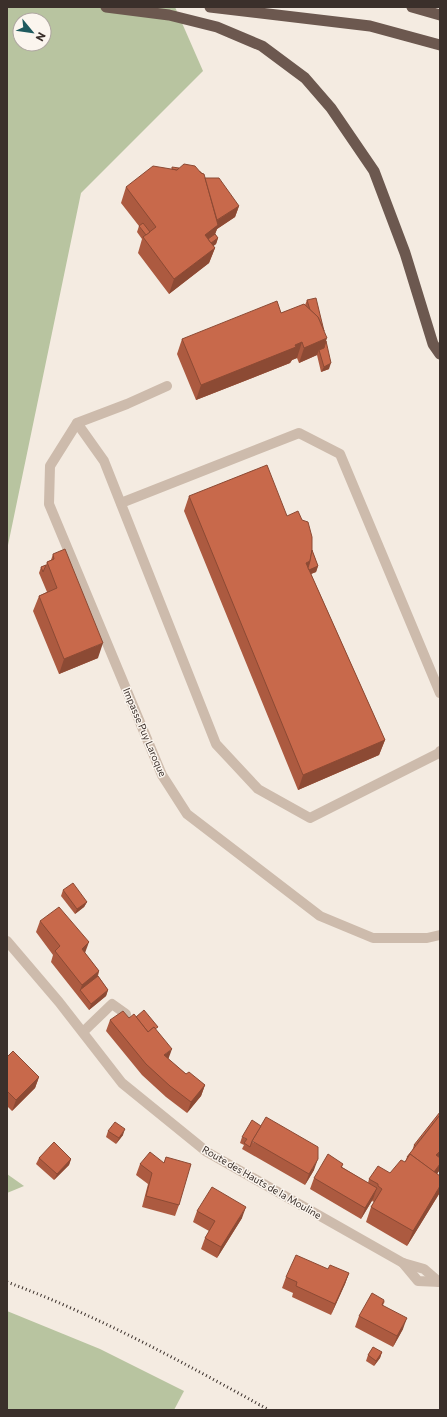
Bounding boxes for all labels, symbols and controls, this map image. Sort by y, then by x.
north arrow [12,12,52,52]
text: N [33,30,49,44]
street label: Impasse Puy Laroque [121,686,169,778]
street label: Route des Hauts de la Mouline [200,1143,324,1221]

